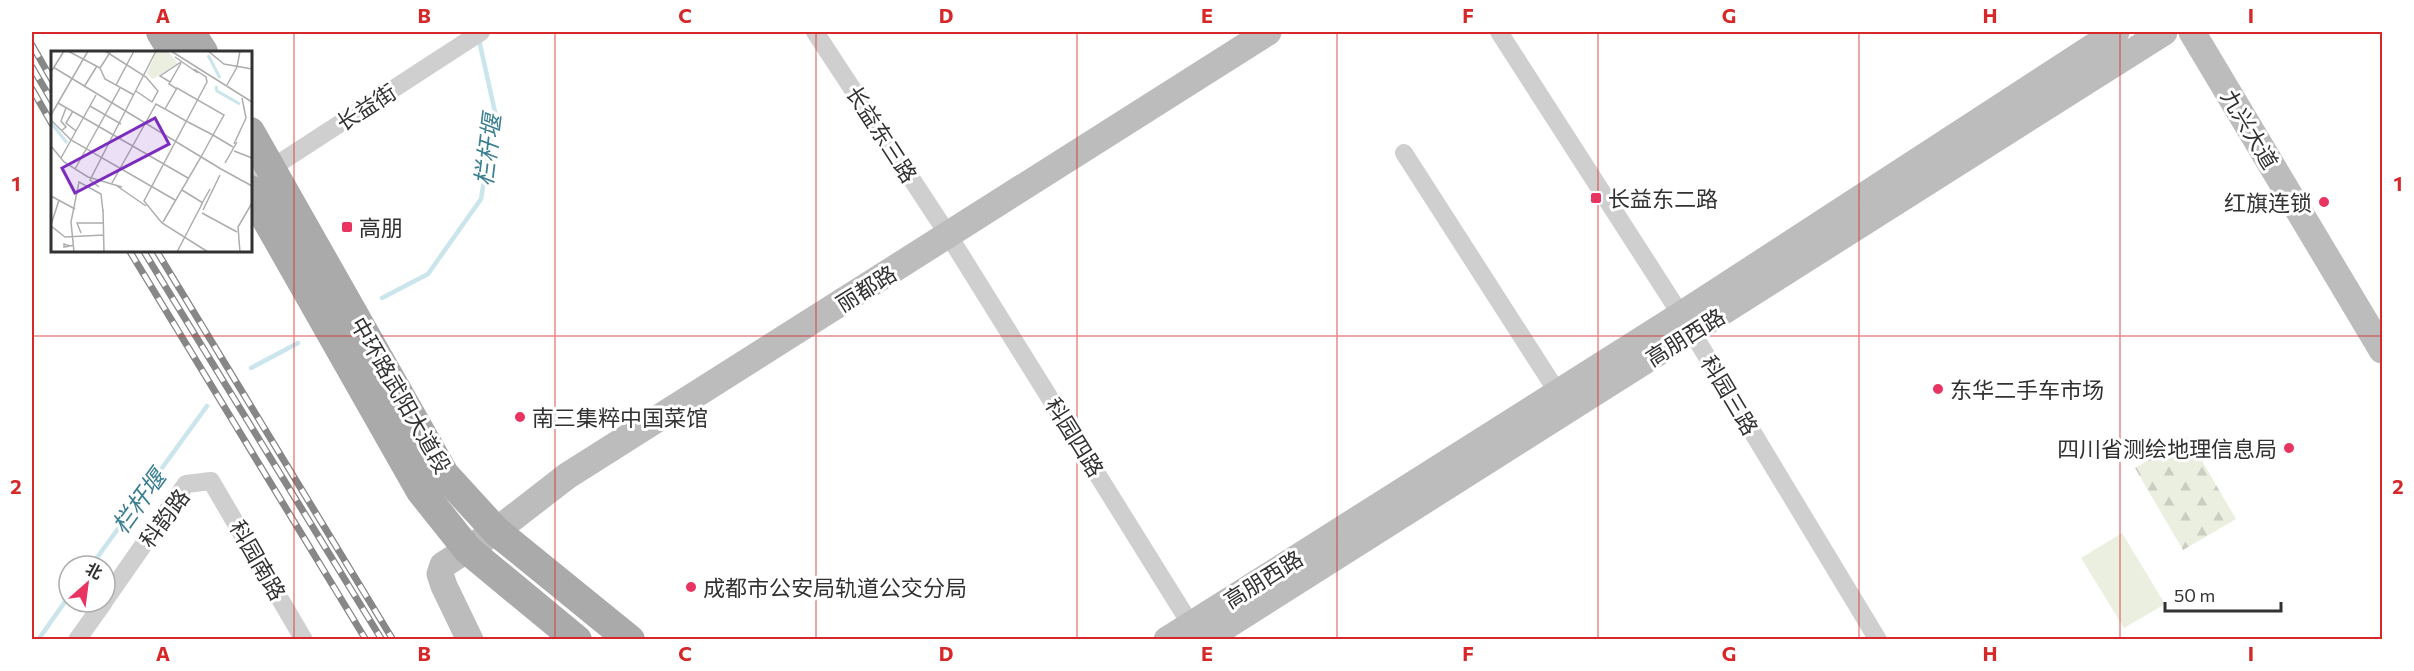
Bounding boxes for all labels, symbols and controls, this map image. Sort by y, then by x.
text: A [156,3,170,27]
text: B [417,3,431,27]
text: C [678,3,692,27]
text: D [939,3,953,27]
text: E [1201,3,1213,27]
text: F [1462,3,1474,27]
text: G [1722,3,1736,27]
text: H [1983,3,1998,27]
text: I [2248,3,2254,27]
inset map [51,51,252,252]
street label: 长益街 [331,78,401,136]
street label: 长益东三路 [841,81,923,187]
street label: 九兴大道 [2216,84,2284,174]
water label: 栏杆堰 [468,109,506,187]
text: 1 [11,171,21,195]
text: 1 [2393,171,2403,195]
place label: 长益东二路 [1608,185,1718,212]
place label: 红旗连锁 [2224,189,2312,216]
marker: 长益东二路 [1589,191,1603,205]
marker: 红旗连锁 [2317,195,2331,209]
place label: 高朋 [359,214,403,241]
marker: 高朋 [340,220,354,234]
street label: 丽都路 [831,259,901,317]
street label: 高朋西路 [1641,302,1729,372]
street label: 中环路武阳大道段 [345,312,457,478]
street label: 科园三路 [1696,350,1764,440]
place label: 东华二手车市场 [1950,376,2104,403]
marker: 东华二手车市场 [1931,382,1945,396]
street label: 科园四路 [1040,393,1110,481]
place label: 南三集粹中国菜馆 [532,404,708,431]
marker: 南三集粹中国菜馆 [513,410,527,424]
place label: 四川省测绘地理信息局 [2057,435,2277,462]
marker: 四川省测绘地理信息局 [2282,441,2296,455]
water label: 栏杆堰 [105,460,173,539]
text: 2 [10,474,22,498]
text: 2 [2392,474,2404,498]
street label: 科韵路 [133,484,195,552]
street label: 科园南路 [224,515,292,605]
street label: 高朋西路 [1219,544,1307,614]
north arrow [57,554,117,614]
text: 北 [83,558,106,582]
place label: 成都市公安局轨道公交分局 [703,574,967,601]
scale bar [2165,575,2280,613]
marker: 成都市公安局轨道公交分局 [684,580,698,594]
text: 50 m [2174,584,2215,606]
text: A [156,641,170,665]
text: B [417,641,431,665]
text: C [678,641,692,665]
text: D [939,641,953,665]
text: E [1201,641,1213,665]
text: F [1462,641,1474,665]
text: G [1722,641,1736,665]
text: H [1983,641,1998,665]
text: I [2248,641,2254,665]

